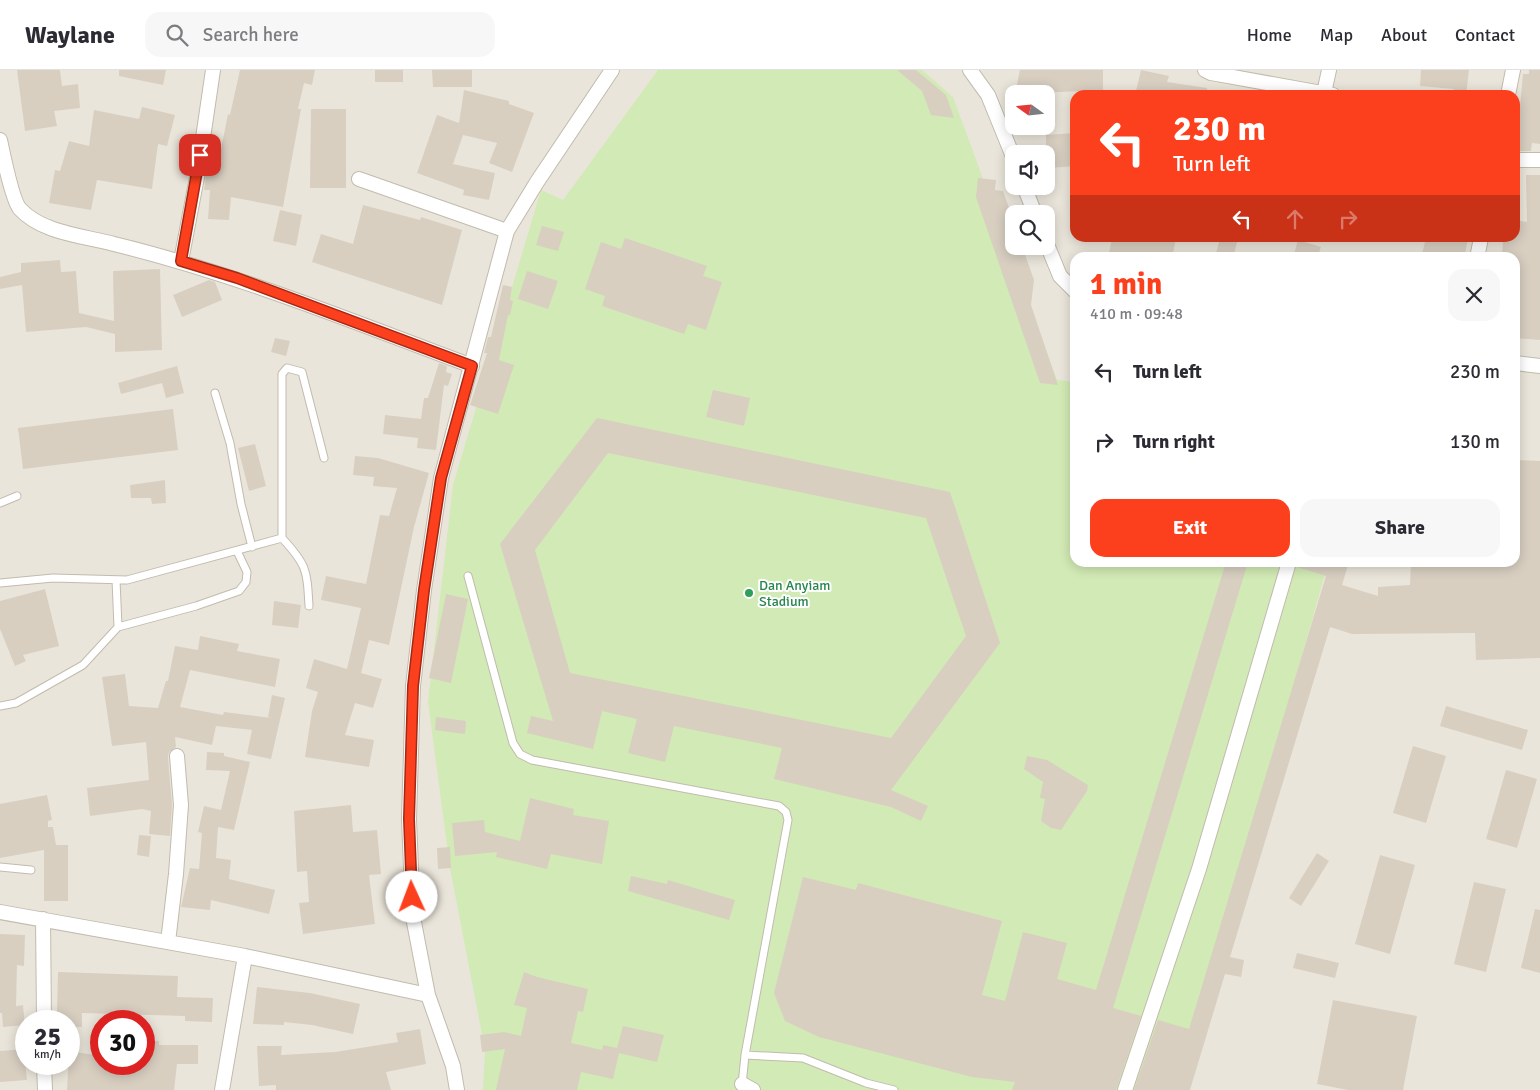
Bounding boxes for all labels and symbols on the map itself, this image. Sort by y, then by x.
north arrow [1005,85,1055,135]
pin [179,134,221,176]
place label: Dan Anyiam Stadium [759,577,830,610]
marker: Dan Anyiam Stadium [743,587,755,599]
position arrow [385,870,437,922]
speed limit sign: 30 [90,1010,155,1075]

